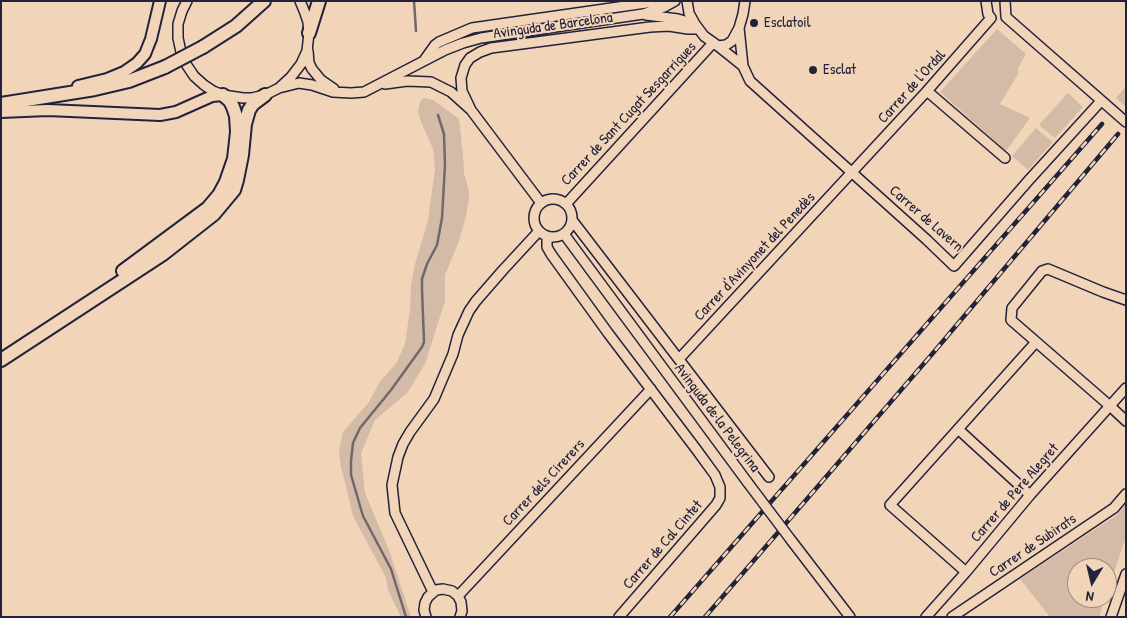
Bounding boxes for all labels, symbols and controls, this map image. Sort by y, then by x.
street label: Avinguda de Barcelona [492,9,614,43]
place label: Esclatoil [764,14,811,32]
marker: Esclatoil [748,17,760,29]
street label: Carrer de Sant Cugat Sesgarrigues [558,38,700,190]
street label: Carrer de l'Ordal [874,47,950,127]
place label: Esclat [823,61,856,79]
marker: Esclat [807,64,819,76]
street label: Carrer de Lavern [885,182,967,256]
street label: Carrer d'Avinyonet del Penedès [691,189,819,325]
street label: Avinguda de la Pelegrina [670,360,764,476]
street label: Carrer dels Cirerers [499,436,589,530]
street label: Carrer de Pere Alegret [967,440,1063,546]
street label: Carrer de Cal Cintet [619,497,707,593]
street label: Carrer de Subirats [986,510,1080,582]
north arrow [1067,558,1117,608]
text: N [1085,587,1095,607]

